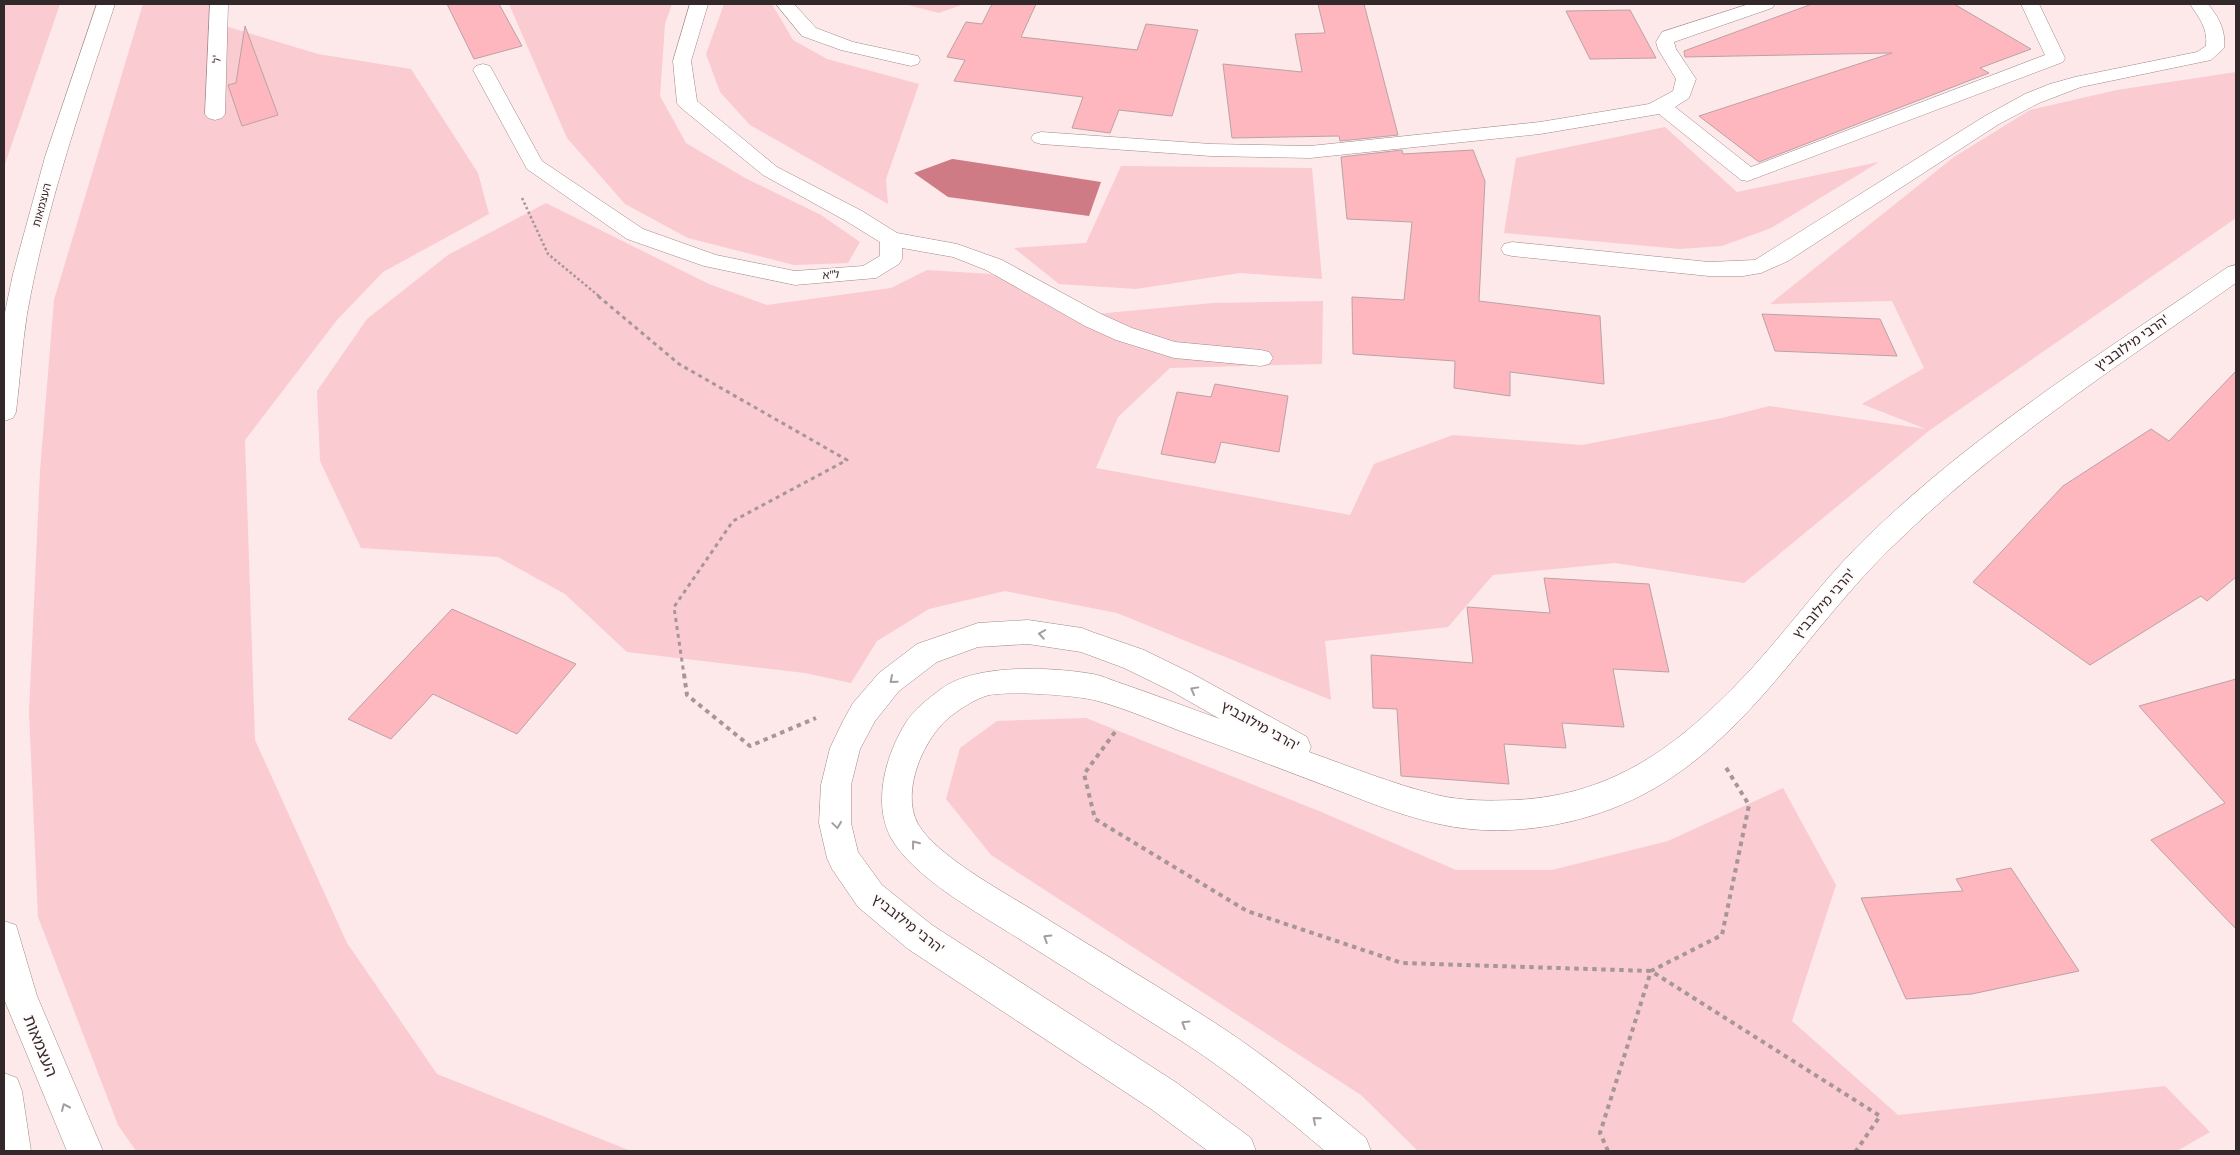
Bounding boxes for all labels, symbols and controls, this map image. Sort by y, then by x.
street label: ל' [209,55,225,63]
street label: העצמאות [29,181,55,228]
street label: ל"א [822,267,840,283]
street label: הרבי מילובביץ' [2091,310,2173,376]
street label: הרבי מילובביץ' [1788,565,1860,643]
one-way arrow [1038,630,1047,640]
one-way arrow [889,674,898,683]
one-way arrow [1190,686,1199,696]
street label: הרבי מילובביץ' [1217,697,1303,755]
one-way arrow [831,821,841,830]
one-way arrow [913,841,921,850]
street label: הרבי מילובביץ' [868,890,948,958]
one-way arrow [1044,934,1053,944]
street label: העצמאות [18,1012,62,1080]
one-way arrow [1181,1021,1190,1031]
one-way arrow [61,1103,72,1112]
one-way arrow [1313,1117,1322,1126]

